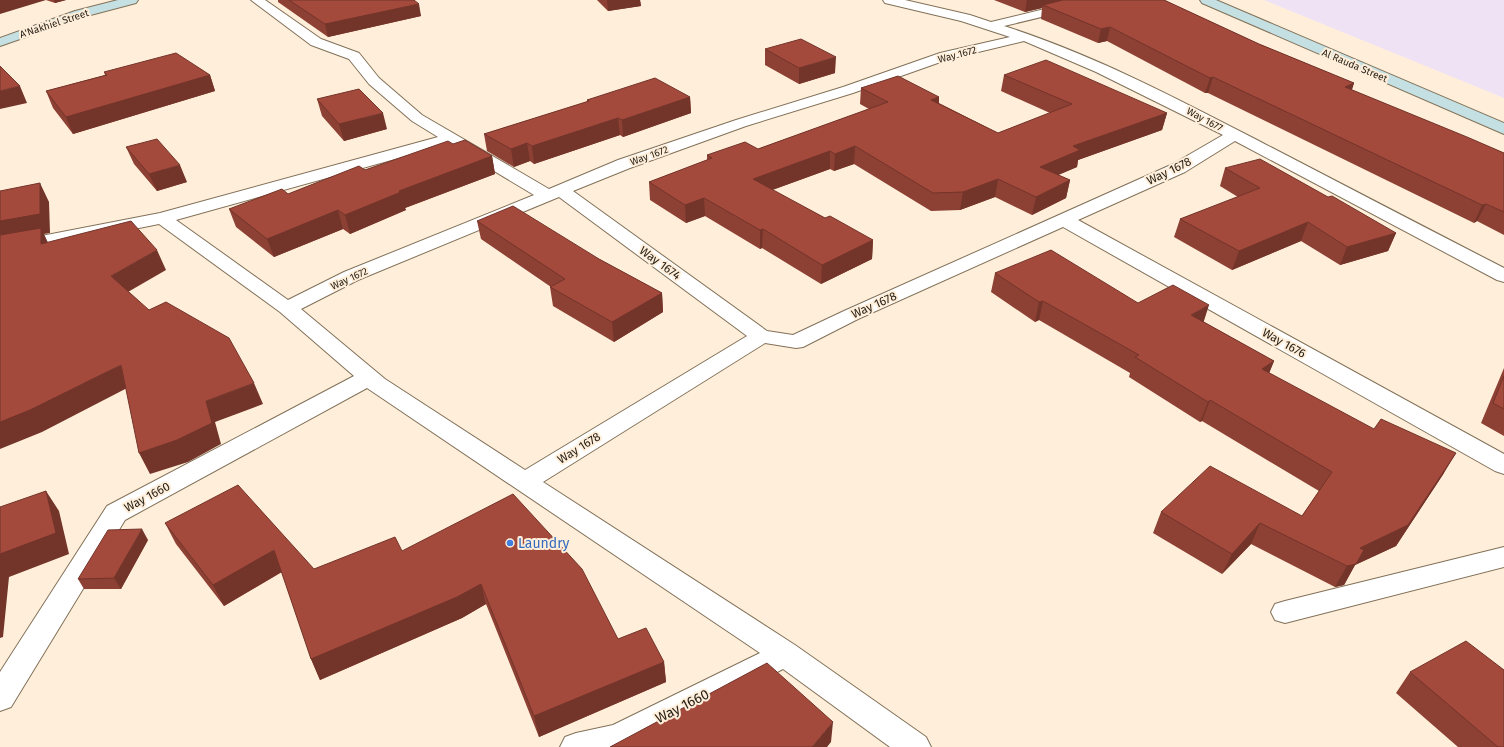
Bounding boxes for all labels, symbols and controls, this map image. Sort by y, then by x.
street label: A'Nakhiel Street [18,7,91,41]
street label: Way 1672 [937,44,978,66]
street label: Al Rauda Street [1320,47,1389,85]
street label: Way 1677 [1184,105,1225,135]
street label: Way 1672 [629,144,670,168]
street label: Way 1678 [1144,154,1194,188]
street label: Way 1674 [637,243,684,283]
street label: Way 1672 [329,265,370,293]
street label: Way 1678 [849,289,899,321]
street label: Way 1676 [1260,325,1308,361]
street label: Way 1678 [555,429,603,467]
street label: Way 1660 [122,479,172,515]
place label: Laundry [518,535,570,552]
marker: Laundry [505,538,515,548]
street label: Way 1660 [653,686,712,727]

